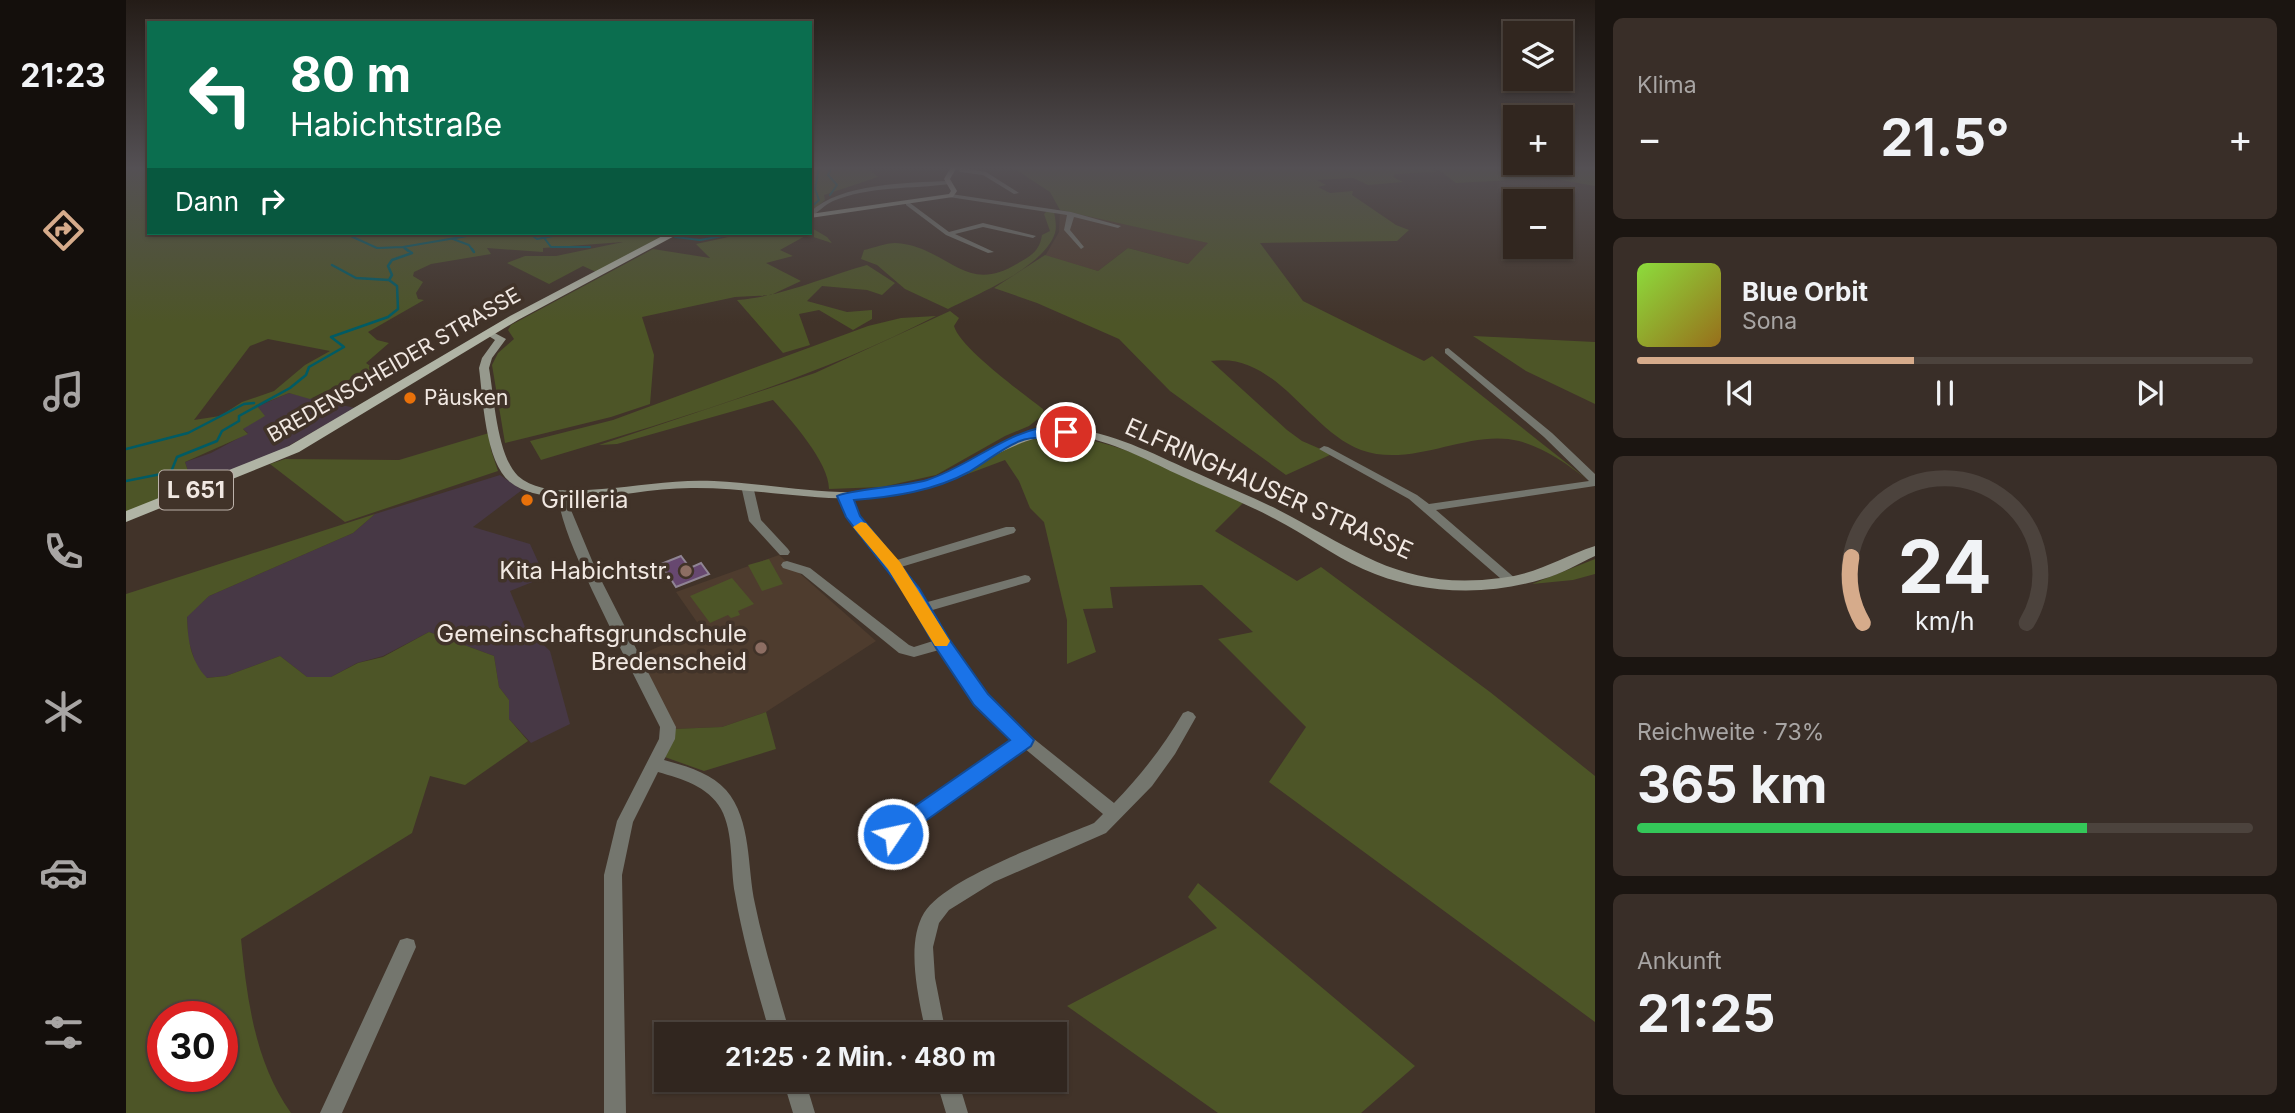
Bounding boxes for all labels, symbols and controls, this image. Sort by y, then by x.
map controls [1503,21,1573,259]
button: layers [1503,21,1573,91]
text: 80 m [290,45,411,104]
icon: left [175,49,266,140]
text: 21:23 [20,56,106,95]
text: Klima [1637,71,1697,99]
text: Habichtstraße [290,105,502,144]
button: + [1503,105,1573,175]
text: 21.5° [1880,106,2010,169]
text: − [1637,115,1662,161]
text: + [2228,115,2253,161]
icon: right [253,182,291,220]
text: Dann [175,186,239,217]
button: − [1503,189,1573,259]
icon: directions [39,206,88,255]
text: Blue Orbit [1742,276,1868,307]
street label: BREDENSCHEIDER STRASSE [263,282,525,447]
text: Sona [1742,307,1797,335]
icon: music [39,367,88,416]
icon: previous [1721,374,1759,412]
icon: pause [1926,374,1964,412]
icon: next [2131,374,2169,412]
place label: Päusken [424,385,508,410]
marker: Päusken [402,390,418,406]
pin [1036,402,1096,462]
street label: ELFRINGHAUSER STRASSE [1121,412,1418,565]
icon: arrive [1047,413,1085,451]
road number: L 651 [159,470,233,510]
place label: Grilleria [541,485,628,514]
marker: Grilleria [519,492,535,508]
text: 24 [1898,522,1992,611]
icon: phone [39,527,88,576]
place label: Kita Habichtstr. [499,556,672,585]
marker: Kita Habichtstr. [678,563,694,579]
text: km/h [1915,605,1975,635]
place label: Gemeinschaftsgrundschule Bredenscheid [436,619,747,676]
marker: Gemeinschaftsgrundschule Bredenscheid [753,640,769,656]
icon: climate [39,687,88,736]
text: Reichweite · 73% [1637,718,1824,746]
text: 365 km [1637,753,1828,816]
position arrow [856,797,930,871]
icon: car [39,848,88,897]
text: Ankunft [1637,947,1722,975]
text: 21:25 [1637,982,1776,1045]
speed limit sign: 30 [147,1001,238,1092]
icon: filters [39,1008,88,1057]
text: 21:25 · 2 Min. · 480 m [725,1041,996,1072]

